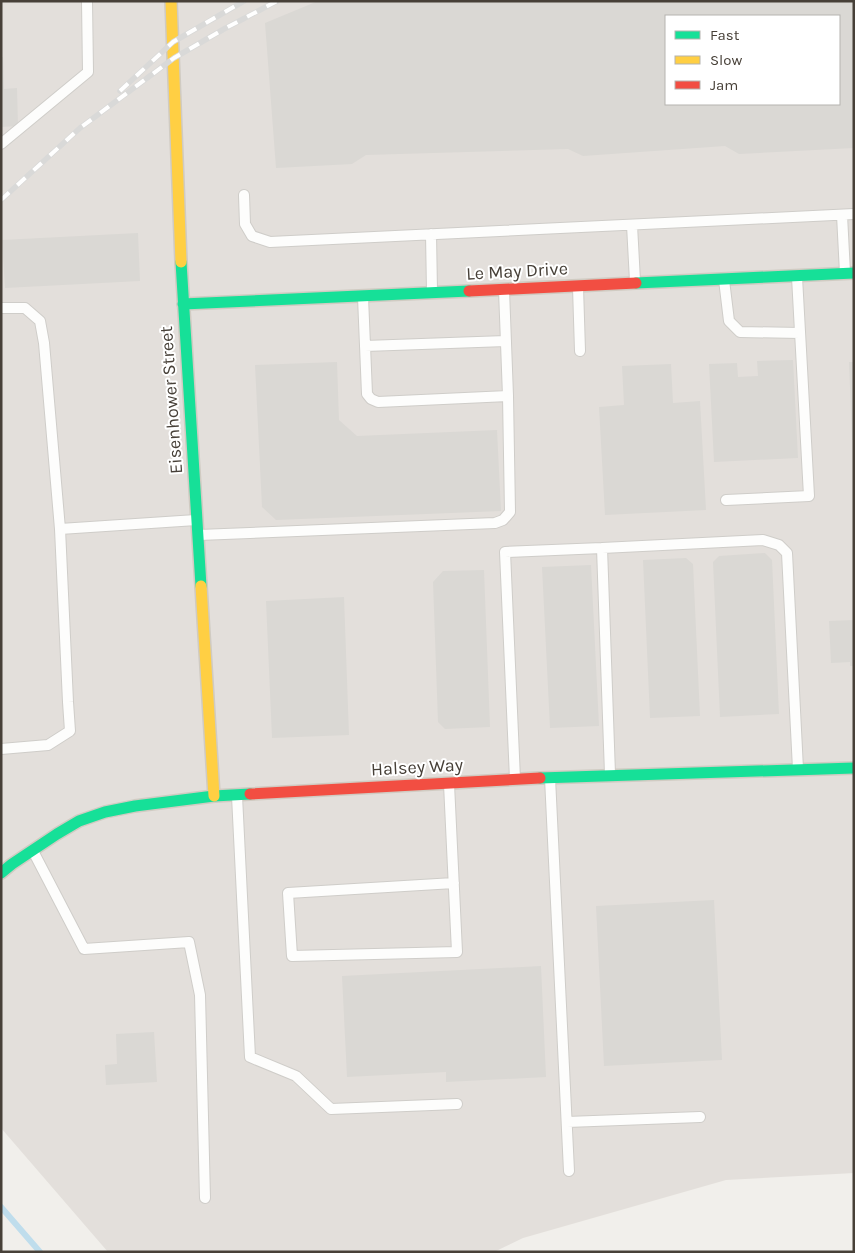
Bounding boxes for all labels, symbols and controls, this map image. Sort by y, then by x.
legend [665,15,840,105]
text: Fast [710,26,740,44]
text: Slow [710,51,742,69]
text: Jam [710,76,738,94]
street label: Le May Drive [466,257,568,285]
street label: Eisenhower Street [155,325,187,475]
street label: Halsey Way [370,754,464,780]

